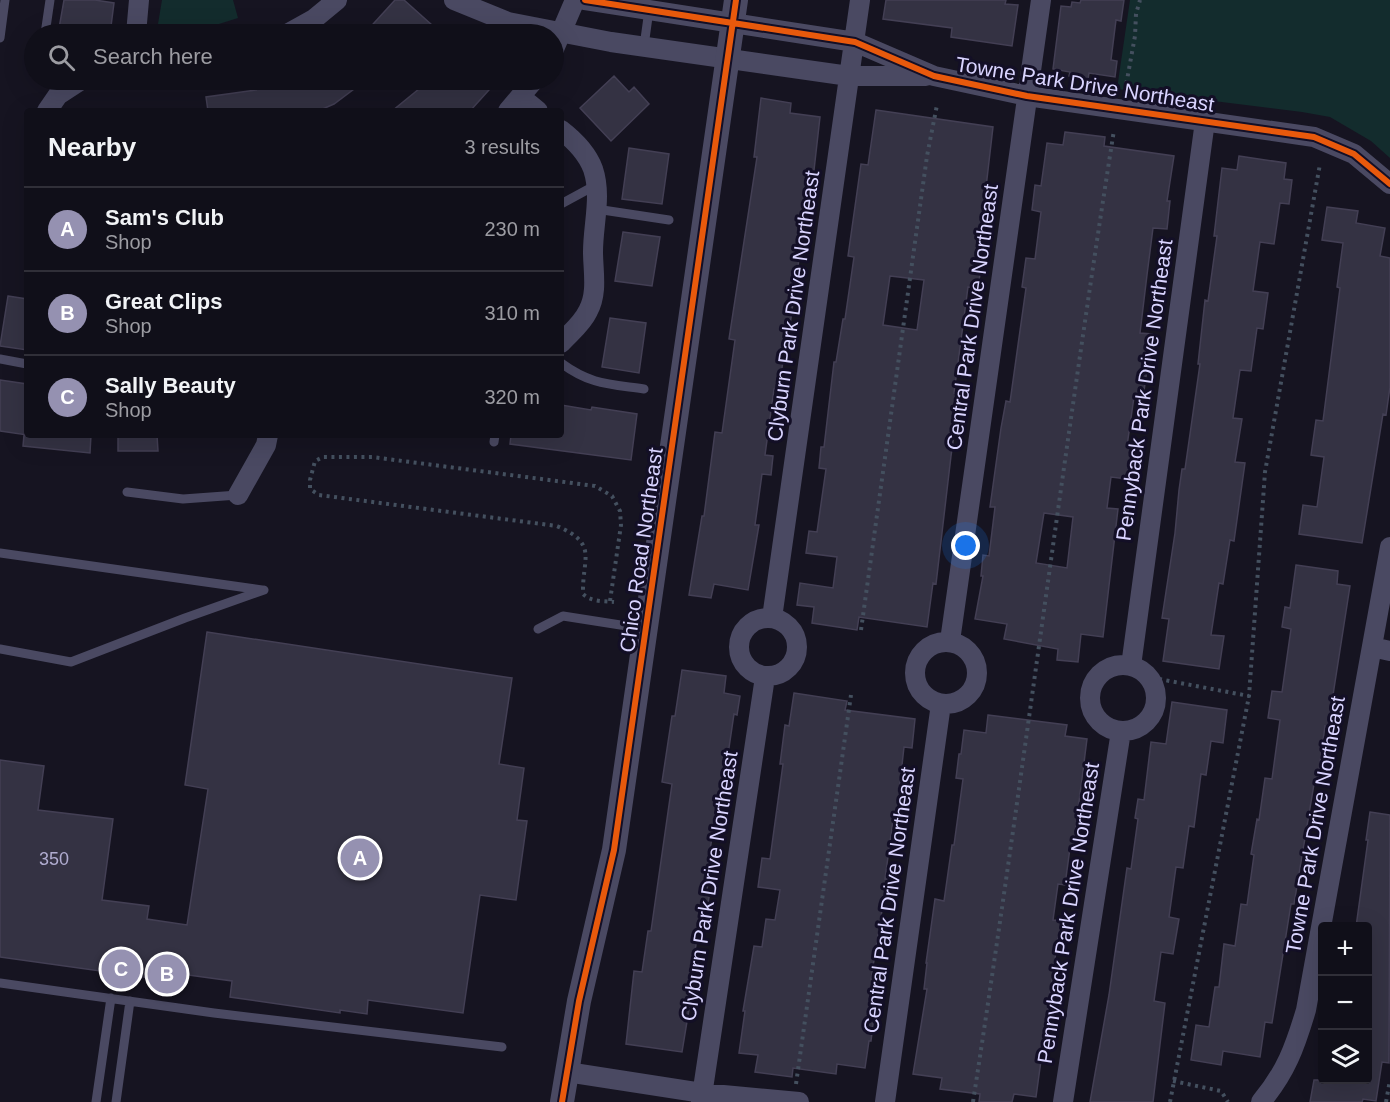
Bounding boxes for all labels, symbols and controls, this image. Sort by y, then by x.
search box [24,24,564,90]
icon: search [45,41,78,74]
text: Search here [93,44,213,69]
street label: Towne Park Drive Northeast [954,52,1216,116]
text: Nearby [48,132,136,162]
text: 3 results [464,136,540,158]
street label: Clyburn Park Drive Northeast [763,169,823,443]
street label: Central Park Drive Northeast [942,182,1002,452]
text: Sam's Club [105,205,224,230]
text: A [60,218,75,240]
text: 230 m [484,218,540,240]
text: Shop [105,231,152,253]
street label: Pennyback Park Drive Northeast [1111,237,1177,542]
text: Great Clips [105,289,222,314]
text: B [60,302,75,324]
text: 310 m [484,302,540,324]
text: Shop [105,315,152,337]
text: Sally Beauty [105,373,236,398]
text: C [60,386,75,408]
text: 320 m [484,386,540,408]
text: Shop [105,399,152,421]
street label: Chico Road Northeast [615,446,667,654]
your location [951,531,980,560]
street label: Towne Park Drive Northeast [1281,694,1349,956]
street label: Clyburn Park Drive Northeast [676,749,742,1023]
street label: Pennyback Park Drive Northeast [1033,761,1103,1065]
street label: Central Park Drive Northeast [859,765,919,1035]
pin: A [340,836,380,880]
house number: 350 [39,849,69,869]
map controls [1318,922,1372,1084]
button: + [1318,922,1372,976]
pin: C [102,946,140,992]
pin: B [148,952,186,996]
button: − [1318,976,1372,1030]
button: layers [1318,1030,1372,1084]

